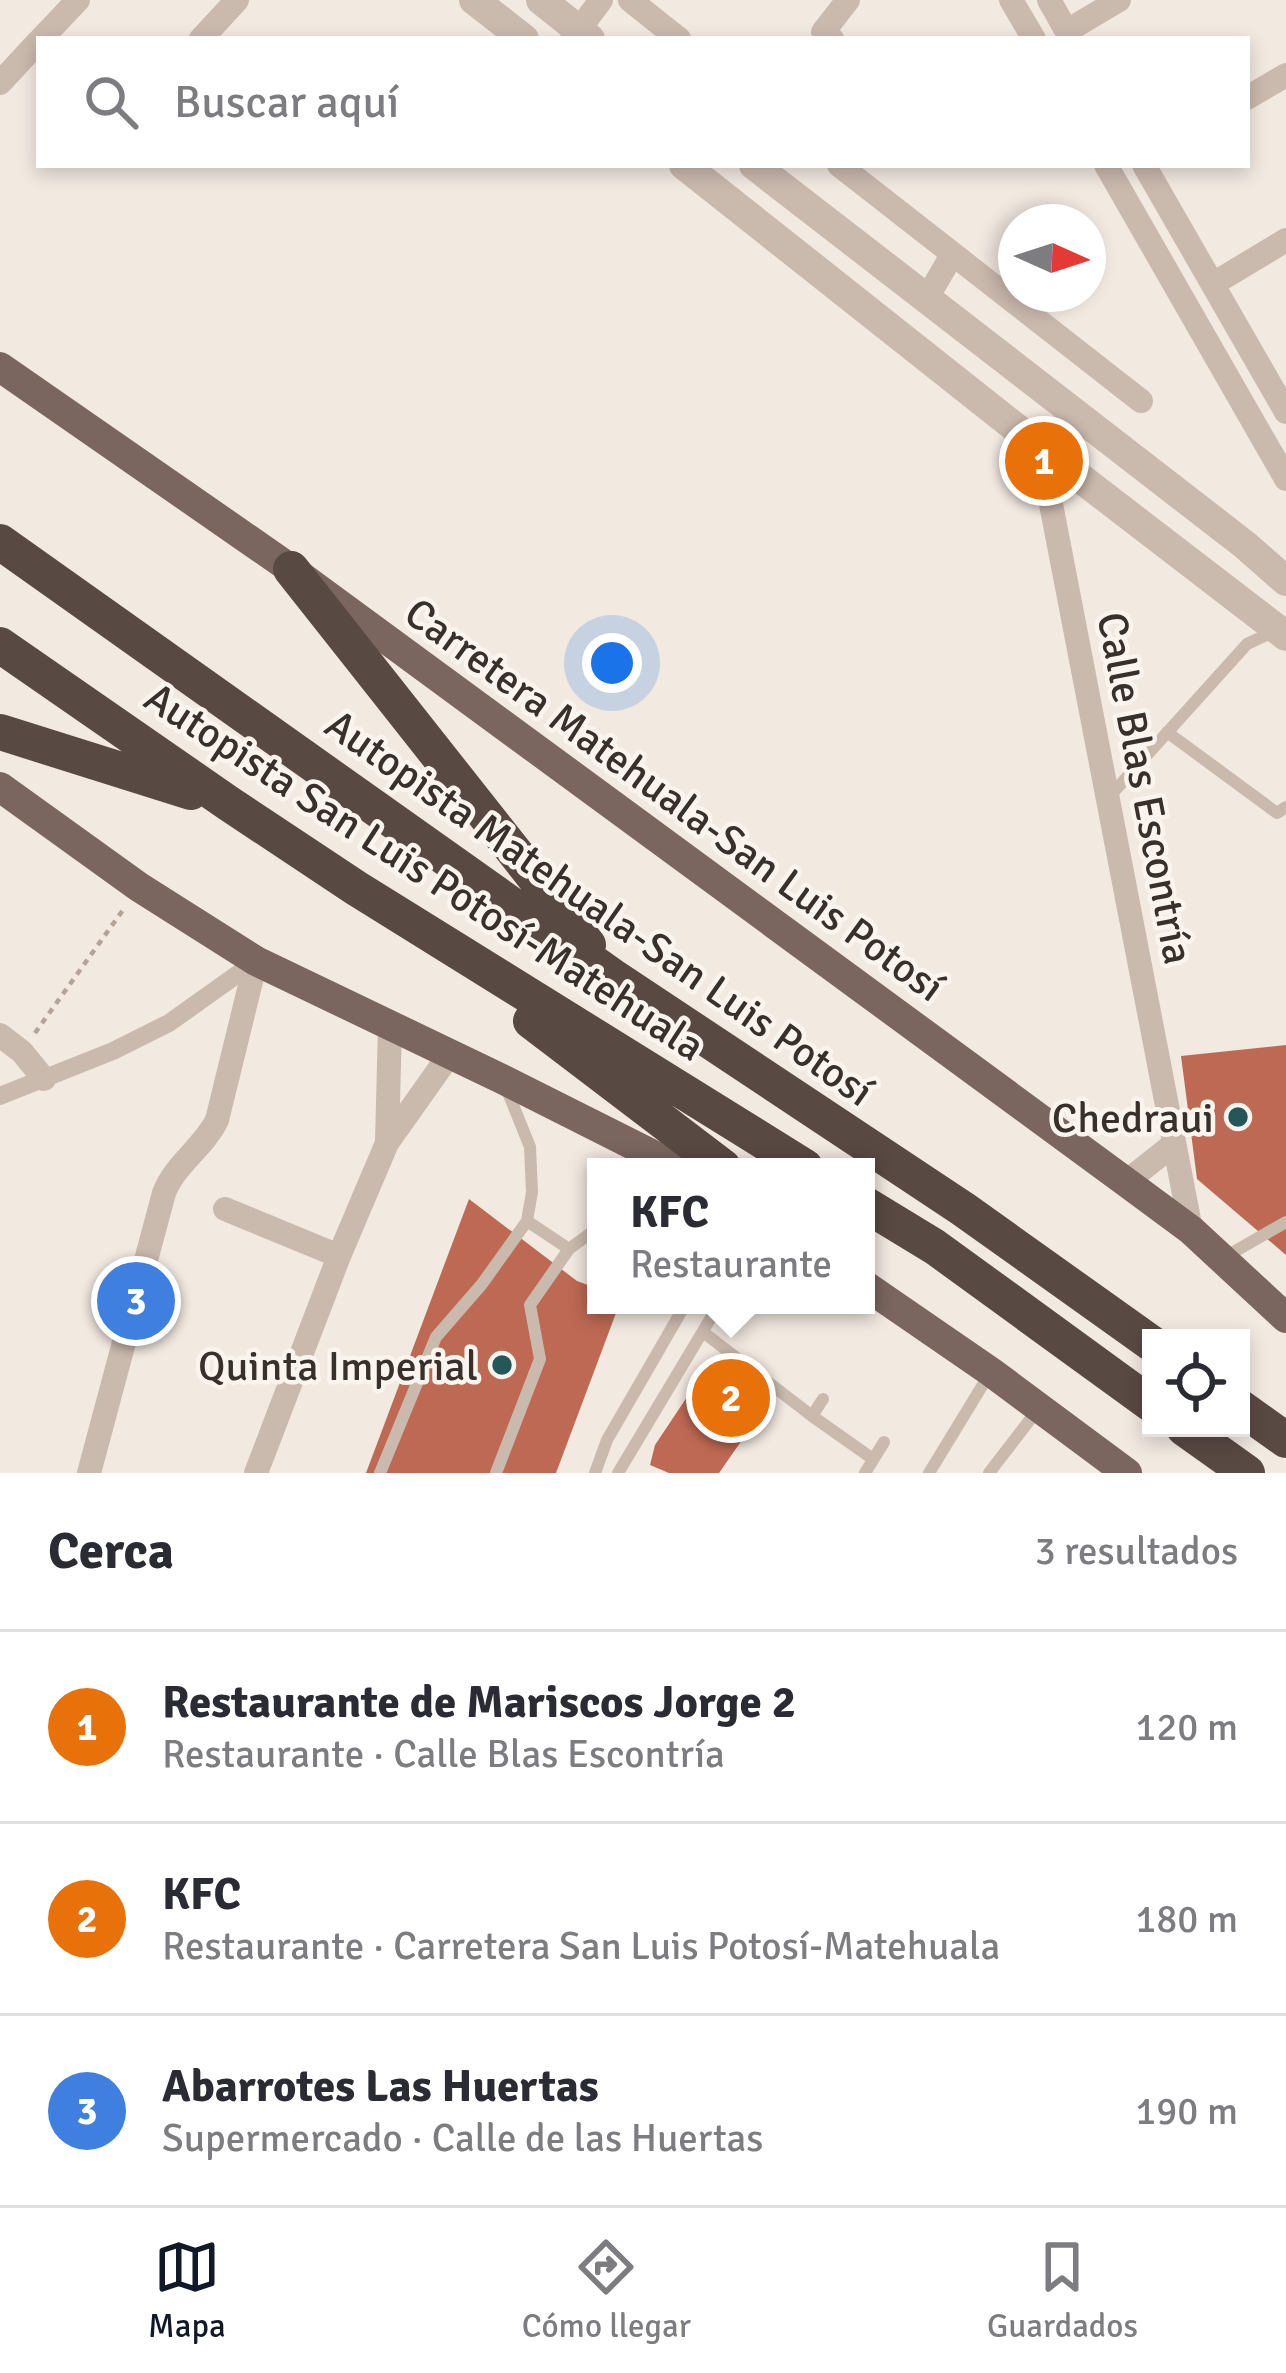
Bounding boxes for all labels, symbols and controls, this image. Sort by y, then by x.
search box [36,36,1250,168]
icon: search [78,69,144,135]
text: Buscar aquí [174,75,399,130]
north arrow [998,204,1106,312]
pin: 1 [1005,416,1083,506]
street label: Carretera Matehuala-San Luis Potosí [395,587,954,1013]
street label: Calle Blas Escontría [1085,608,1204,968]
your location [582,633,642,693]
street label: Autopista San Luis Potosí-Matehuala [135,672,714,1073]
street label: Autopista Matehuala-San Luis Potosí [315,699,883,1118]
place label: Chedraui [1052,1093,1214,1144]
marker: Chedraui [1225,1104,1251,1130]
popup [587,1158,875,1314]
text: KFC [630,1185,709,1240]
text: Restaurante [630,1240,832,1288]
pin: 3 [97,1256,175,1346]
map controls [1142,1329,1250,1437]
button: locate [1142,1329,1250,1437]
place label: Quinta Imperial [198,1341,478,1392]
marker: Quinta Imperial [489,1352,515,1378]
pin: 2 [692,1353,770,1443]
text: Cerca [48,1520,174,1583]
text: 3 resultados [1035,1527,1238,1575]
text: Restaurante de Mariscos Jorge 2 [162,1675,796,1730]
text: 1 [76,1703,98,1751]
text: 120 m [1135,1703,1238,1751]
text: Restaurante · Calle Blas Escontría [162,1730,725,1778]
text: KFC [162,1867,241,1922]
text: 2 [76,1895,98,1943]
text: 180 m [1135,1895,1238,1943]
text: Restaurante · Carretera San Luis Potosí-Matehuala [162,1922,1000,1970]
text: Abarrotes Las Huertas [162,2059,599,2114]
text: 3 [76,2087,98,2135]
text: 190 m [1135,2087,1238,2135]
text: Supermercado · Calle de las Huertas [162,2114,763,2162]
tab: Mapa [148,2234,226,2347]
tab: Cómo llegar [522,2234,691,2347]
tab: Guardados [987,2234,1138,2347]

